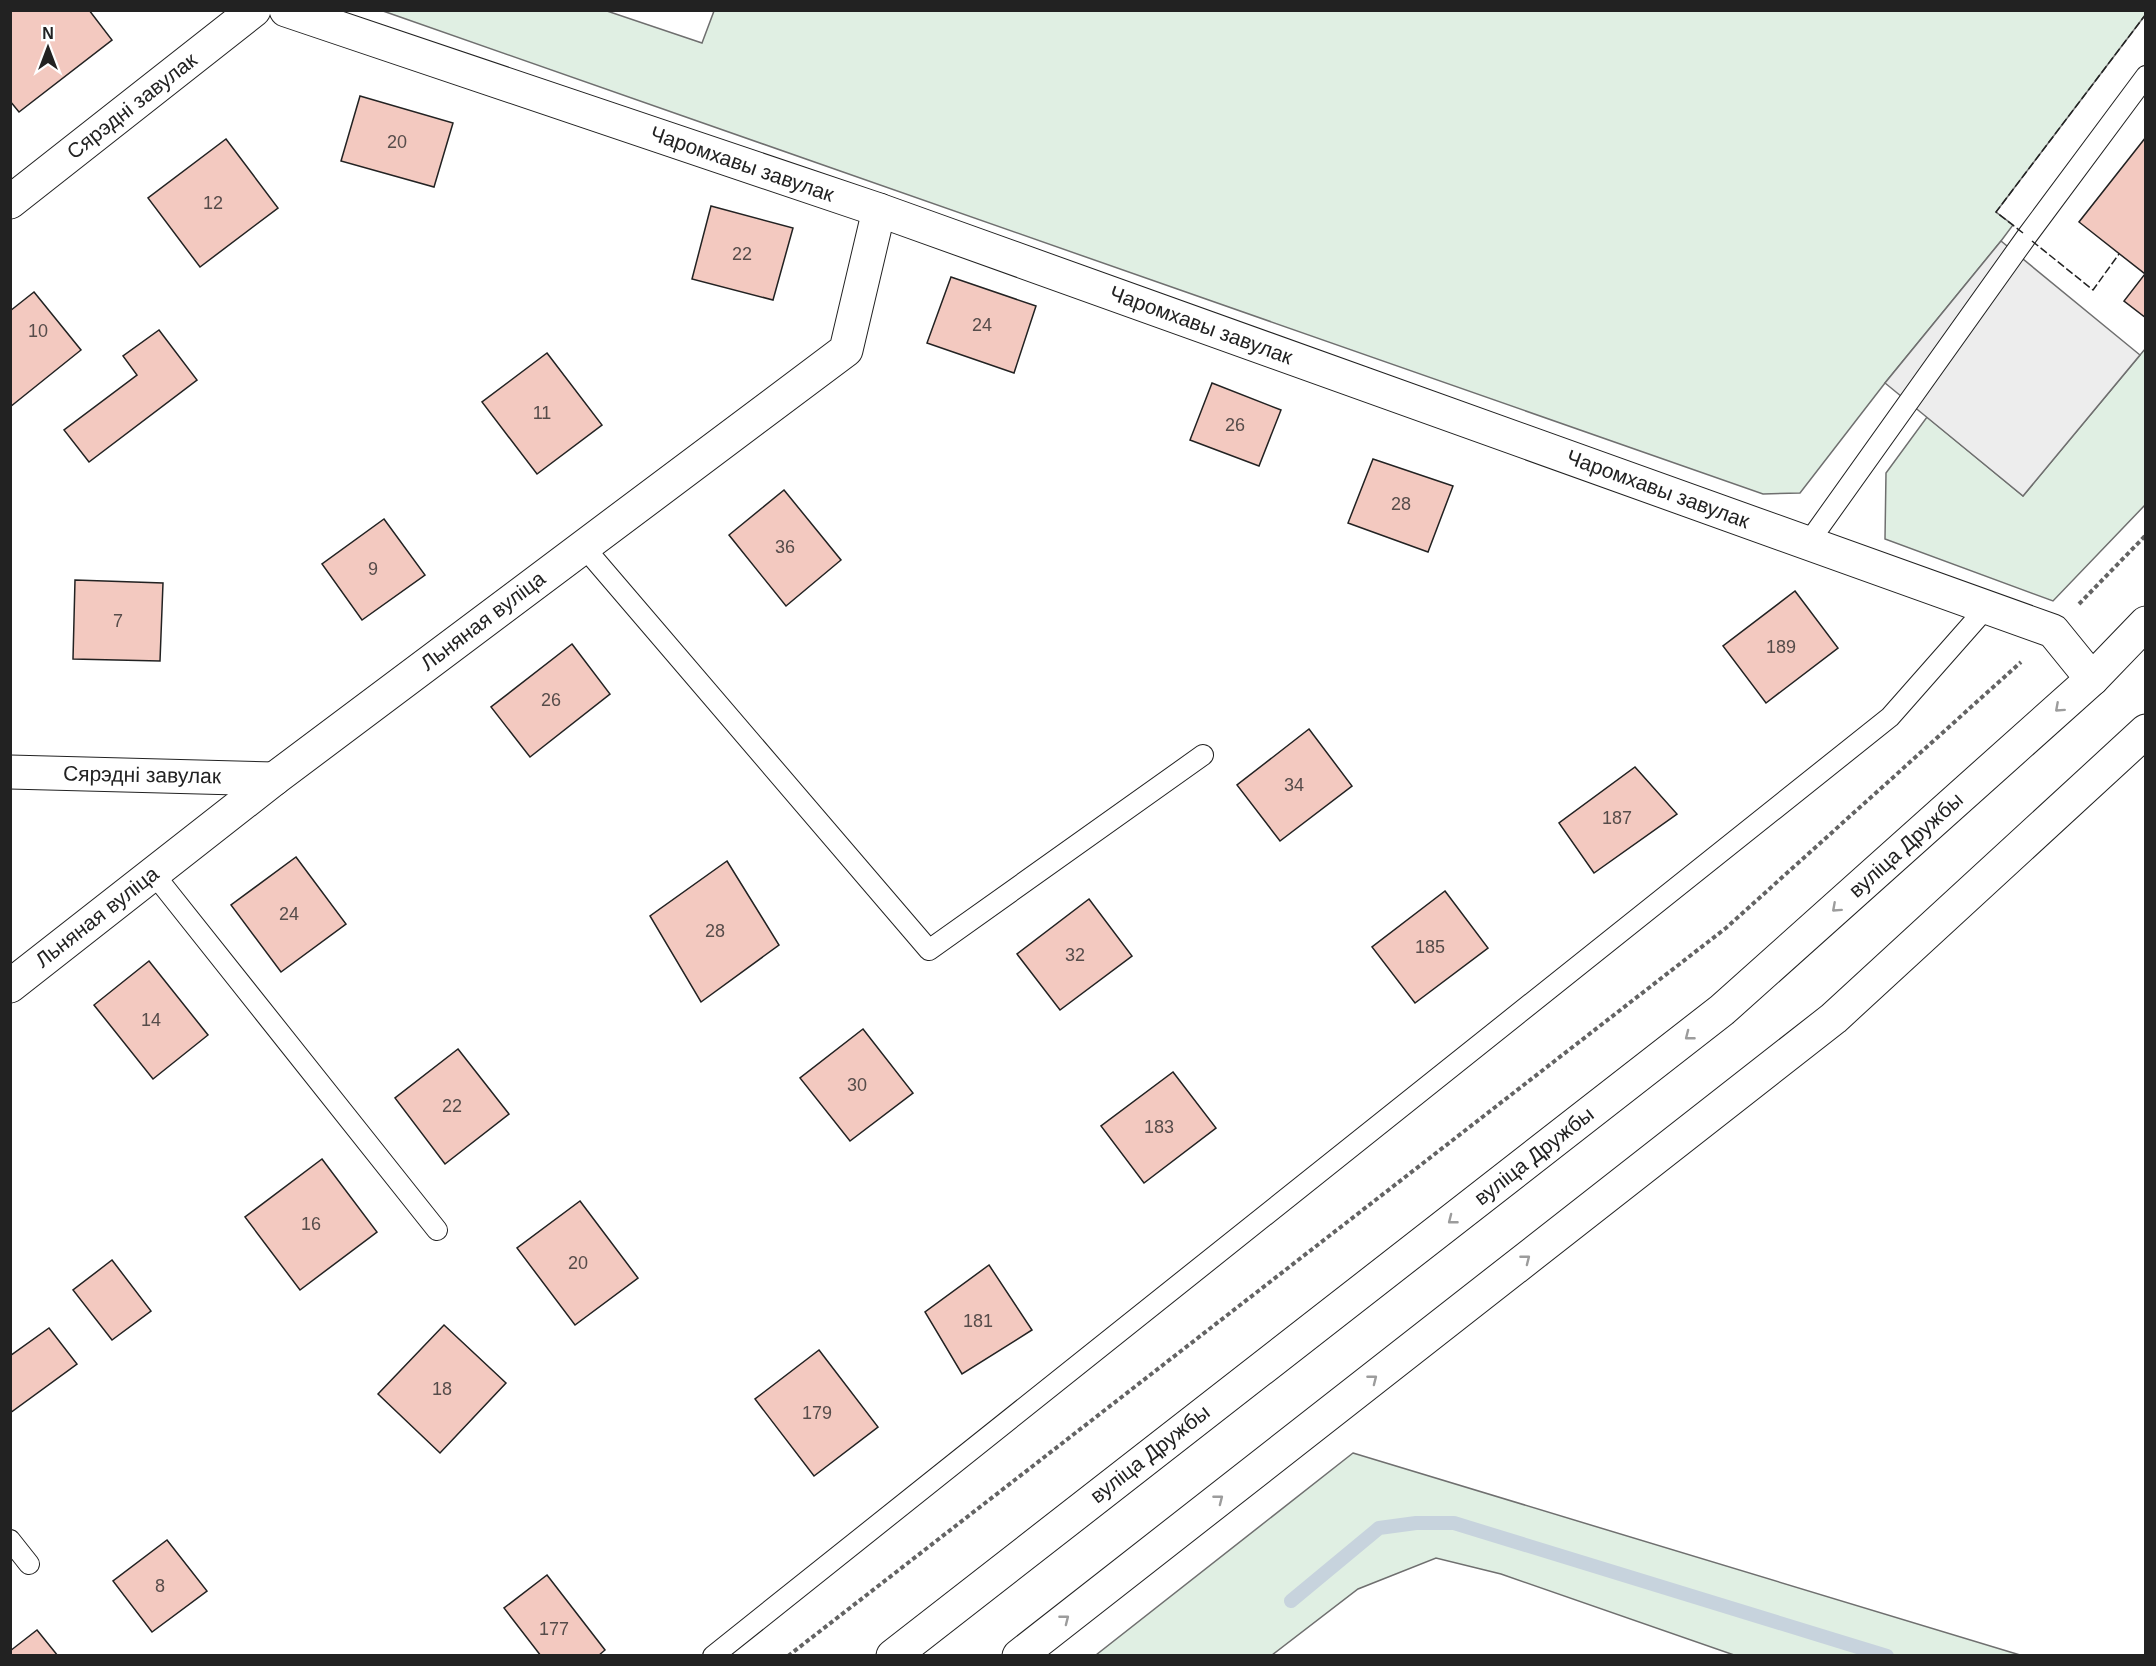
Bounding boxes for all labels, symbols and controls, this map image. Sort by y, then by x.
north arrow [18,18,78,78]
text: N [42,25,54,42]
street label: Сярэдні завулак [62,47,202,163]
street label: Чаромхавы завулак [647,121,838,206]
house number: 20 [387,132,407,152]
house number: 12 [203,193,223,213]
house number: 22 [732,244,752,264]
street label: Чаромхавы завулак [1107,281,1296,369]
house number: 24 [972,315,992,335]
house number: 10 [28,321,48,341]
house number: 11 [533,403,551,423]
house number: 26 [1225,415,1245,435]
street label: Чаромхавы завулак [1564,445,1753,533]
house number: 28 [1391,494,1411,514]
house number: 36 [775,537,795,557]
house number: 9 [368,559,378,579]
street label: Льняная вуліца [416,566,550,675]
house number: 7 [113,611,123,631]
house number: 189 [1766,637,1796,657]
house number: 26 [541,690,561,710]
one-way arrow [2055,701,2066,712]
street label: Сярэдні завулак [63,762,222,787]
house number: 34 [1284,775,1304,795]
street label: вуліца Дружбы [1844,788,1967,902]
house number: 187 [1602,808,1632,828]
street label: Льняная вуліца [31,861,163,972]
one-way arrow [1832,901,1842,912]
house number: 24 [279,904,299,924]
house number: 28 [705,921,725,941]
house number: 185 [1415,937,1445,957]
house number: 32 [1065,945,1085,965]
house number: 14 [141,1010,161,1030]
one-way arrow [1684,1029,1695,1040]
house number: 30 [847,1075,867,1095]
house number: 22 [442,1096,462,1116]
street label: вуліца Дружбы [1469,1102,1598,1209]
house number: 183 [1144,1117,1174,1137]
one-way arrow [1447,1213,1458,1224]
house number: 16 [301,1214,321,1234]
house number: 20 [568,1253,588,1273]
one-way arrow [1519,1256,1530,1267]
house number: 181 [963,1311,993,1331]
one-way arrow [1366,1376,1377,1387]
house number: 18 [432,1379,452,1399]
street label: вуліца Дружбы [1085,1400,1214,1507]
house number: 179 [802,1403,832,1423]
one-way arrow [1212,1496,1223,1507]
house number: 8 [155,1576,165,1596]
one-way arrow [1059,1616,1070,1627]
house number: 177 [539,1619,569,1639]

